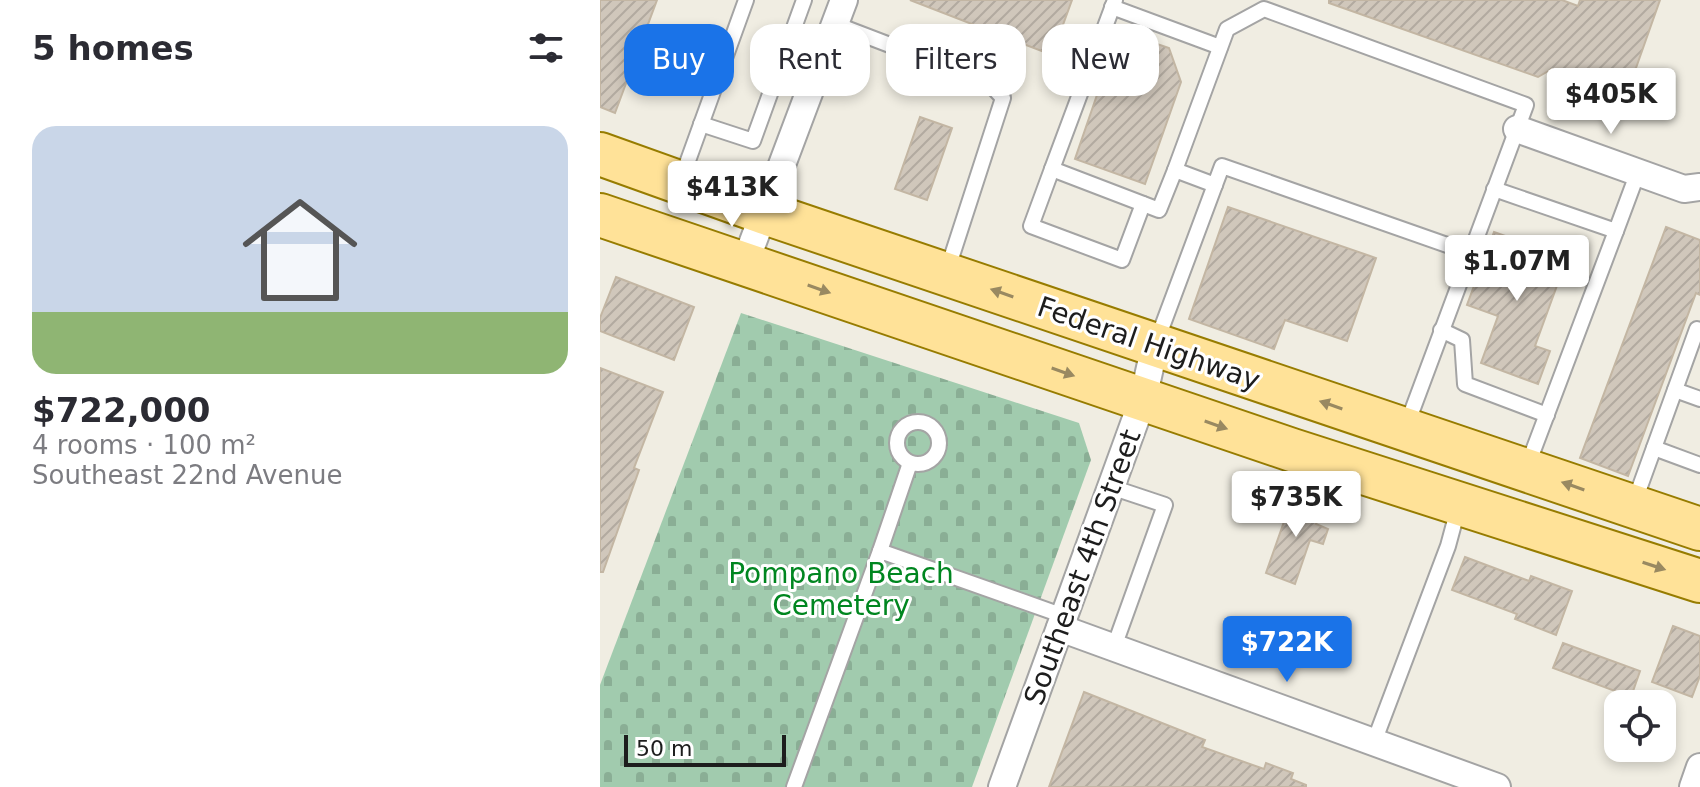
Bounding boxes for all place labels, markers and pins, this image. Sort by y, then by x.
pin: $405K [1555,68,1667,136]
pin: $413K [676,161,788,229]
pin: $1.07M [1452,235,1582,303]
pin: $735K [1240,471,1352,539]
pin: $722K [1231,616,1343,684]

